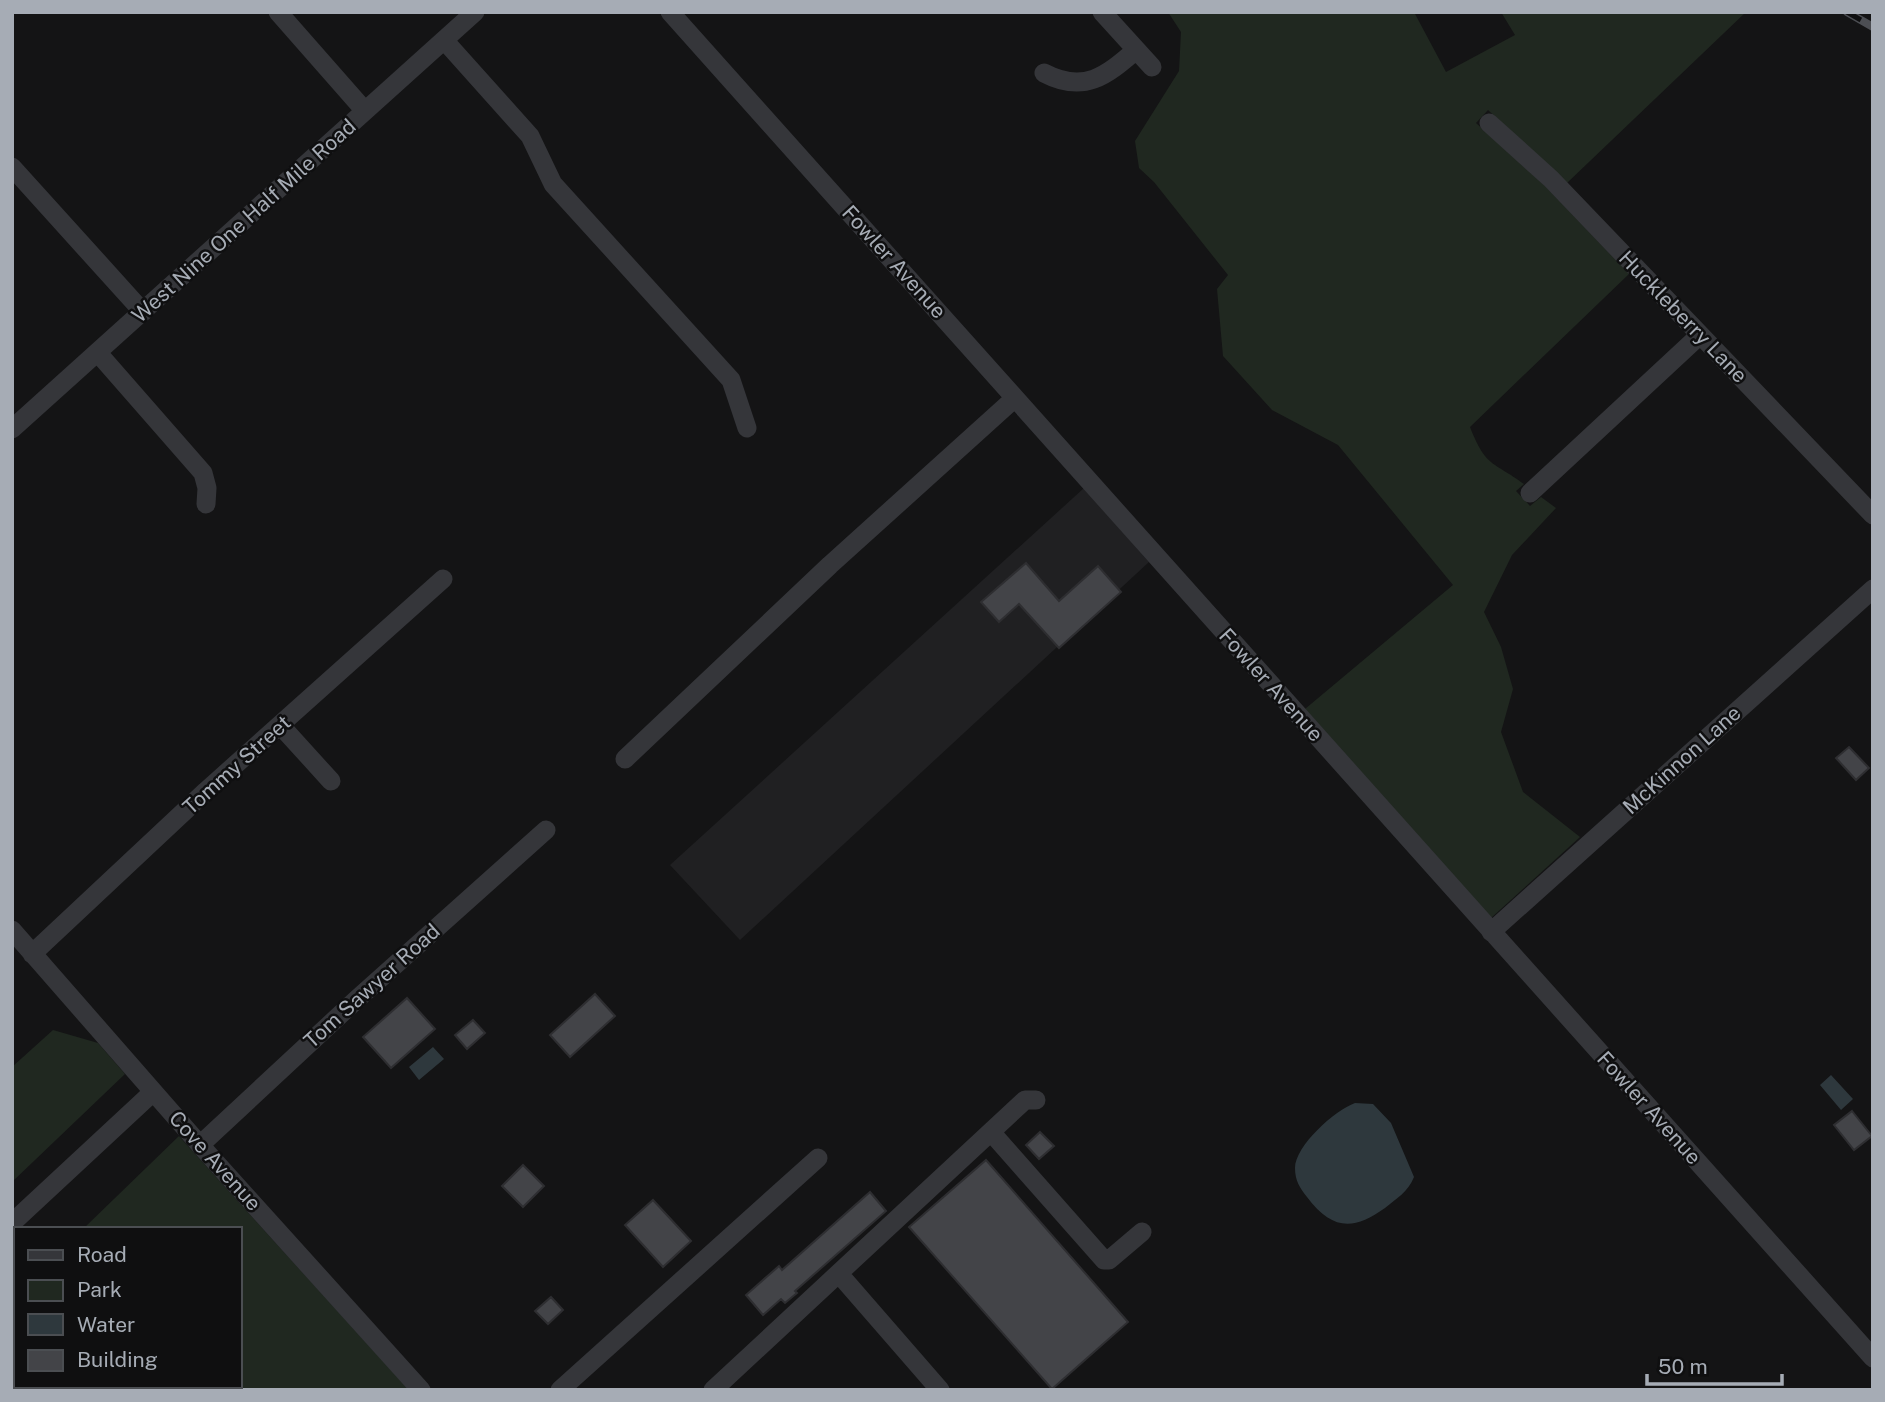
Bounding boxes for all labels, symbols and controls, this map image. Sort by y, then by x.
street label: West Nine One Half Mile Road [127,114,361,328]
street label: Fowler Avenue [837,200,952,323]
street label: Huckleberry Lane [1614,245,1753,388]
street label: Fowler Avenue [1214,623,1329,746]
street label: McKinnon Lane [1618,700,1746,819]
street label: Tommy Street [178,710,296,820]
street label: Tom Sawyer Road [299,918,445,1053]
street label: Fowler Avenue [1592,1046,1707,1169]
street label: Cove Avenue [164,1106,267,1216]
legend [14,1227,242,1388]
text: Road [77,1242,127,1267]
text: Park [77,1277,122,1302]
text: Water [77,1312,135,1337]
scale bar [1647,1342,1782,1386]
text: Building [77,1347,158,1372]
text: 50 m [1658,1354,1708,1379]

